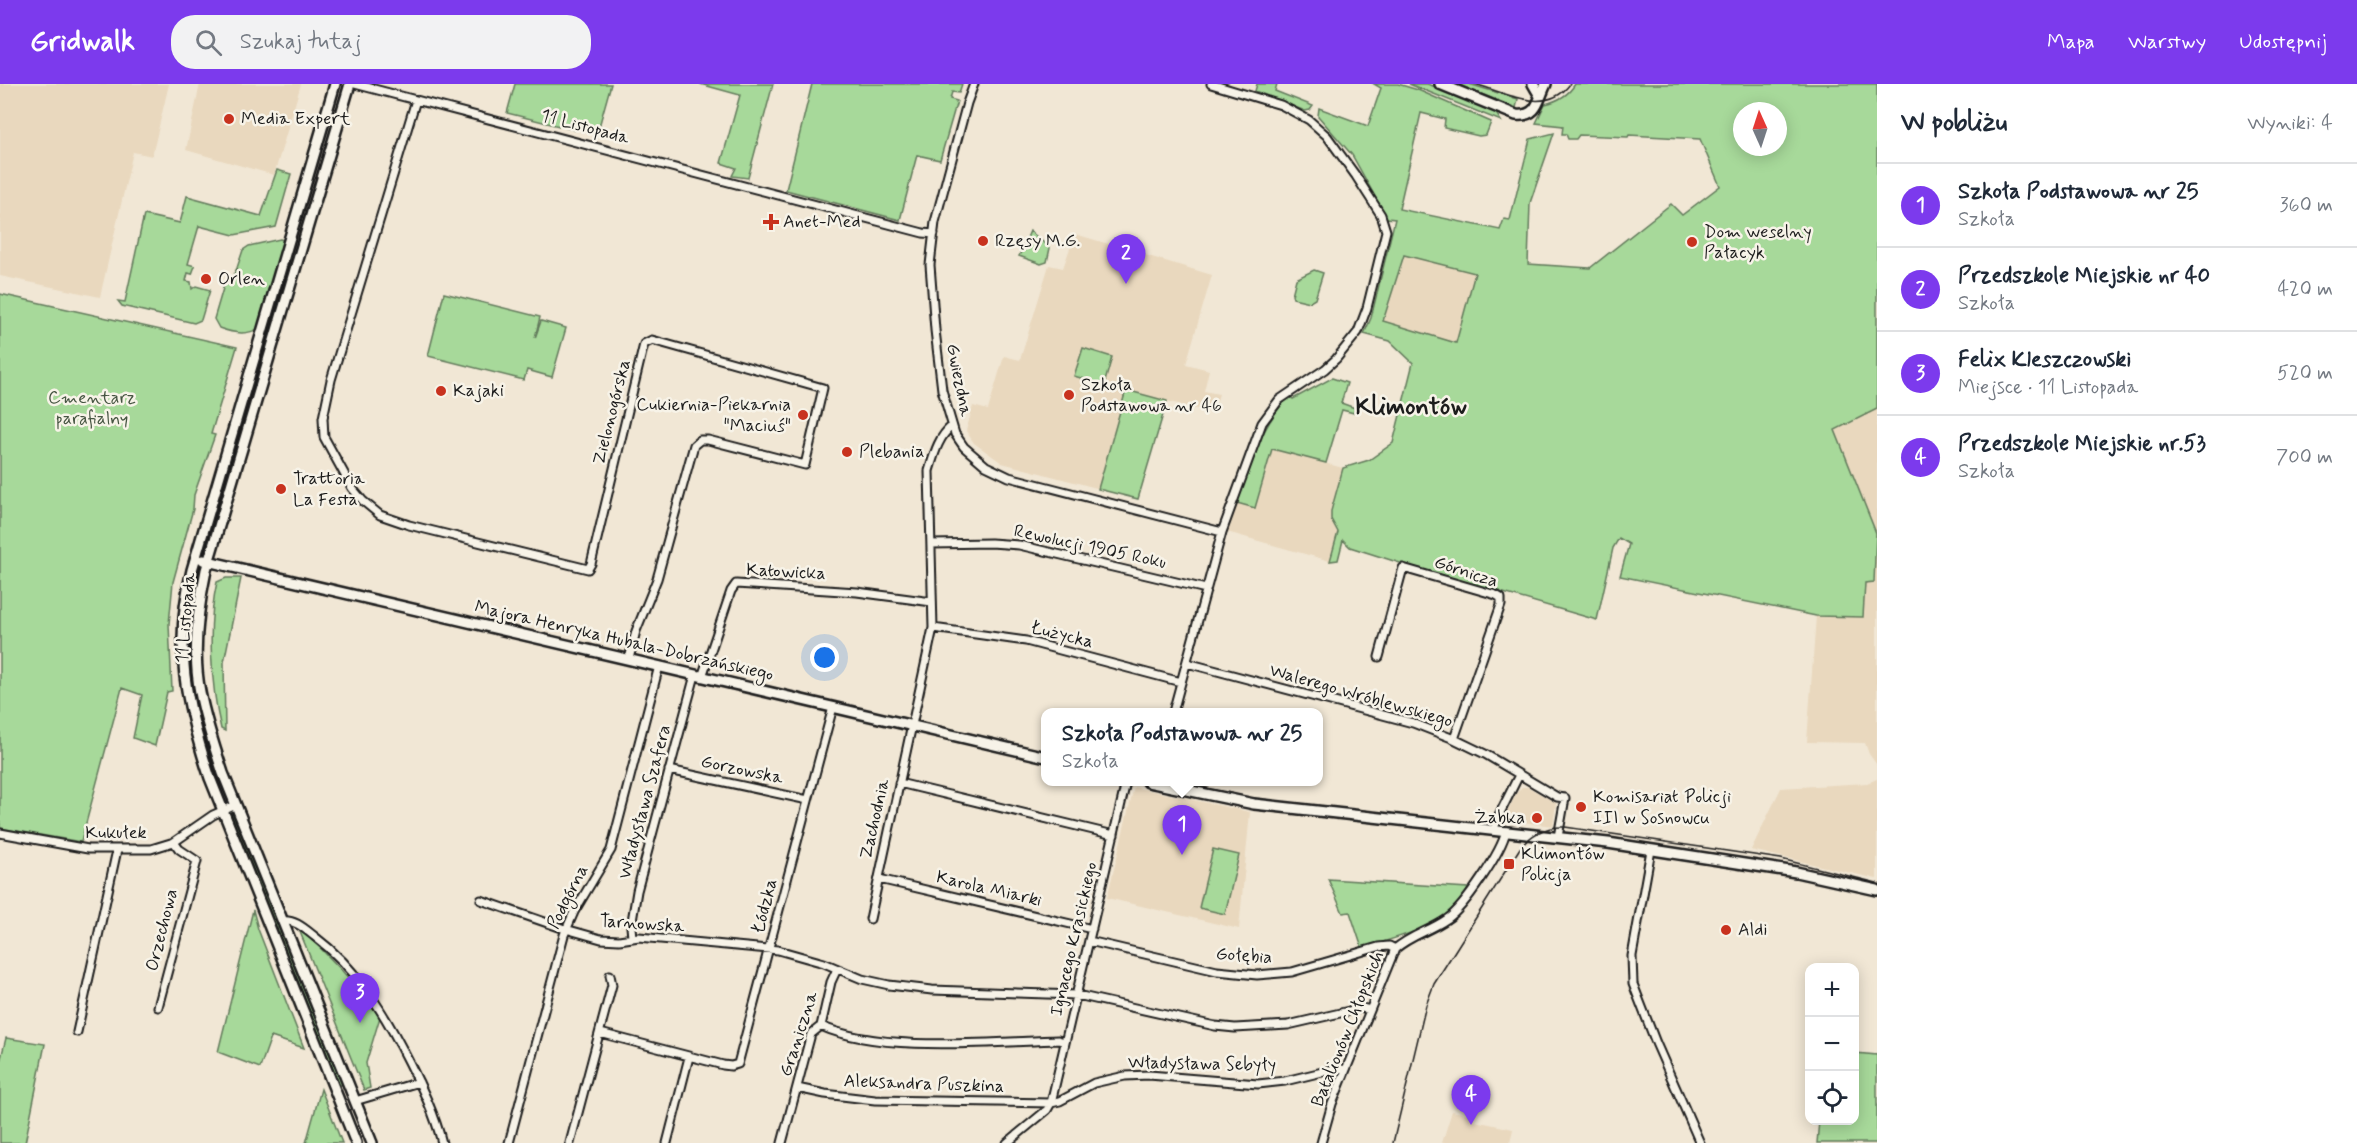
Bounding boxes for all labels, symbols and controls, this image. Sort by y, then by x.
search box [171,15,591,69]
text: Gridwalk [30,24,135,61]
icon: search [192,26,225,59]
text: Szukaj tutaj [240,28,361,56]
text: Mapa [2047,28,2095,56]
text: Warstwy [2128,28,2206,56]
text: Udostępnij [2239,28,2327,56]
north arrow [1733,102,1787,156]
street label: 11 Listopada [538,104,632,150]
text: W pobliżu [1901,106,2007,140]
place label: Media Expert [241,107,351,131]
text: Wyniki: 4 [2247,110,2333,137]
marker: Media Expert [222,112,236,126]
text: Szkoła Podstawowa nr 25 [1958,178,2198,206]
text: 1 [1916,192,1925,219]
text: 360 m [2280,192,2333,219]
text: Szkoła [1958,206,2015,233]
place label: Anet-Med [783,210,860,234]
marker: Anet-Med [764,215,778,229]
place label: Dom weselny Pałacyk [1704,220,1812,265]
place label: Rzęsy M.G. [995,229,1080,253]
marker: Rzęsy M.G. [976,234,990,248]
pin: 2 [1106,234,1146,284]
marker: Dom weselny Pałacyk [1685,235,1699,249]
text: Przedszkole Miejskie nr 40 [1958,262,2210,290]
place label: Orlen [218,267,265,291]
marker: Orlen [199,272,213,286]
text: 2 [1916,276,1925,303]
text: 420 m [2277,276,2333,303]
text: Szkoła [1958,290,2015,317]
street label: Gwiezdna [940,342,978,419]
text: Felix Kleszczowski [1958,346,2131,374]
street label: Zielonogórska [587,357,637,467]
text: 3 [1916,360,1925,387]
text: 520 m [2277,360,2333,387]
place label: Szkoła Podstawowa nr 46 [1081,373,1222,418]
text: Miejsce · 11 Listopada [1958,374,2138,401]
place label: Kajaki [453,379,504,403]
marker: Kajaki [434,384,448,398]
park label: Cmentarz parafialny [48,386,136,431]
marker: Szkoła Podstawowa nr 46 [1062,388,1076,402]
district label: Klimontów [1355,392,1467,423]
place label: Cukiernia-Piekarnia "Maciuś" [636,393,791,438]
marker: Cukiernia-Piekarnia "Maciuś" [796,408,810,422]
text: Przedszkole Miejskie nr.53 [1958,430,2206,458]
place label: Plebania [859,440,925,464]
text: 4 [1915,444,1926,471]
text: 700 m [2276,444,2333,471]
marker: Plebania [840,445,854,459]
text: Szkoła [1958,458,2015,485]
place label: Trattoria La Festa [293,467,365,512]
marker: Trattoria La Festa [274,482,288,496]
street label: Rewolucji 1905 Roku [1012,519,1168,575]
street label: Górnicza [1431,550,1501,594]
street label: Katowicka [746,558,826,586]
street label: 11 Listopada [170,572,202,664]
street label: Majora Henryka Hubala-Dobrzańskiego [472,595,776,688]
street label: Łużycka [1028,616,1096,654]
your location [810,643,839,672]
street label: Walerego Wróblewskiego [1266,658,1456,735]
popup [1041,708,1323,786]
text: Szkoła Podstawowa nr 25 [1062,720,1302,748]
street label: Władysława Szafera [613,722,677,882]
text: Szkoła [1062,748,1119,775]
street label: Gorzowska [699,750,786,790]
street label: Zachodnia [854,776,896,861]
place label: Komisariat Policji III w Sosnowcu [1593,785,1731,830]
marker: Komisariat Policji III w Sosnowcu [1574,800,1588,814]
pin: 1 [1162,806,1202,855]
place label: Żabka [1474,806,1525,830]
marker: Żabka [1530,811,1544,825]
street label: Kukułek [85,821,147,845]
place label: Klimontów Policja [1521,842,1605,887]
marker: Klimontów Policja [1502,857,1516,871]
street label: Ignacego Krasickiego [1045,860,1103,1018]
street label: Podgórna [542,861,595,934]
street label: Karola Miarki [934,865,1044,913]
street label: Łódzka [747,876,783,936]
street label: Orzechowa [140,886,184,974]
street label: Tarnowska [599,909,686,939]
place label: Aldi [1738,918,1767,942]
marker: Aldi [1719,923,1733,937]
street label: Gołębia [1215,942,1273,970]
street label: Batalionów Chłopskich [1306,948,1390,1110]
map controls [1805,963,1859,1125]
button: + [1805,963,1859,1017]
pin: 3 [340,974,380,1023]
street label: Graniczna [774,988,824,1080]
button: − [1805,1017,1859,1071]
street label: Władysława Sebyły [1128,1051,1276,1077]
street label: Aleksandra Puszkina [843,1069,1005,1099]
button: locate [1805,1071,1859,1125]
pin: 4 [1452,1076,1490,1125]

